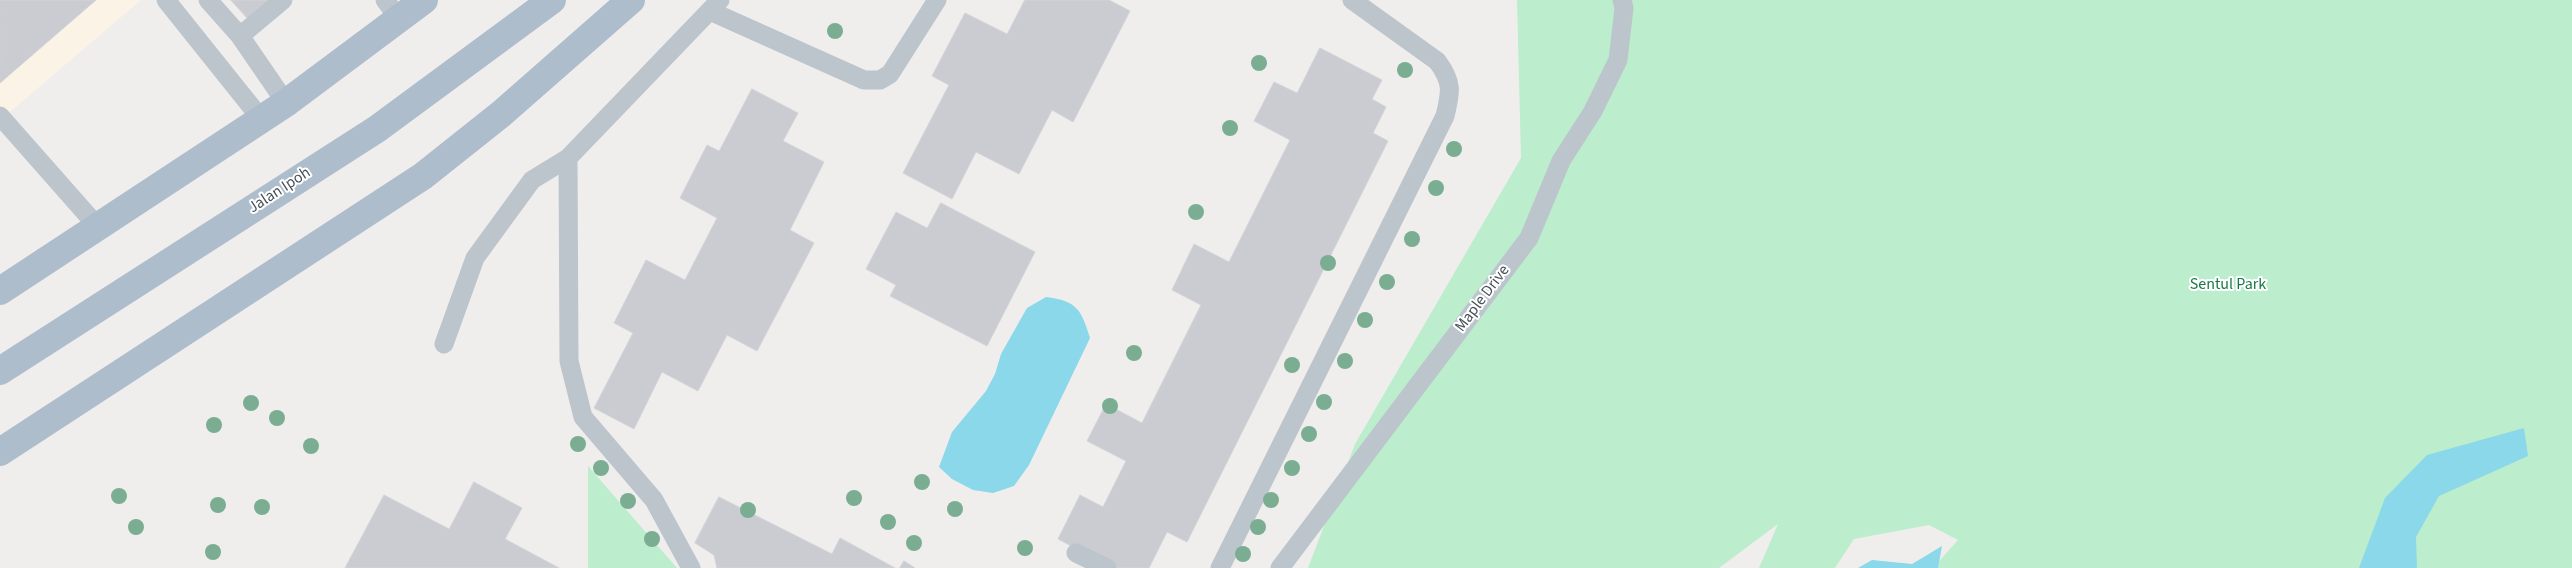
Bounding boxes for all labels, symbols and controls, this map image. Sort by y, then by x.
street label: Jalan Ipoh [245,164,315,218]
street label: Maple Drive [1452,262,1514,336]
park label: Sentul Park [2190,275,2266,295]

